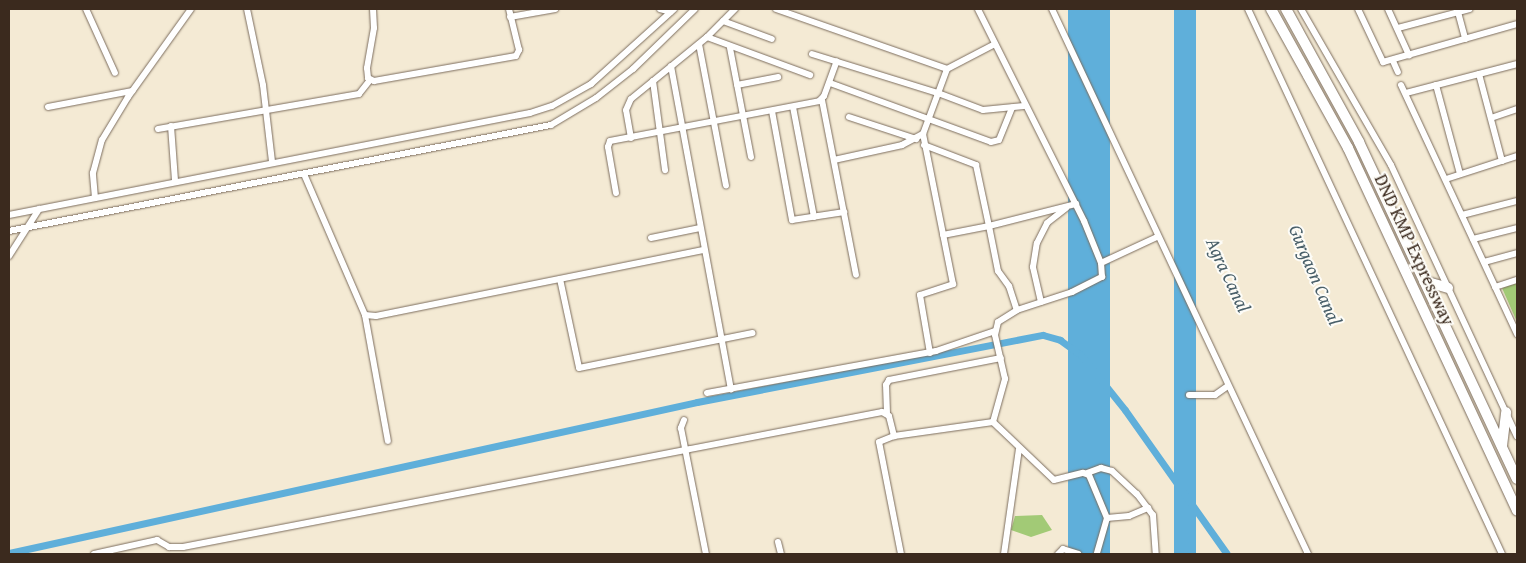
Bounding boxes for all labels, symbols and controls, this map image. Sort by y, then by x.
street label: DND KMP Expressway [1369,171,1459,329]
water label: Gurgaon Canal [1284,221,1346,329]
water label: Agra Canal [1201,234,1255,316]

